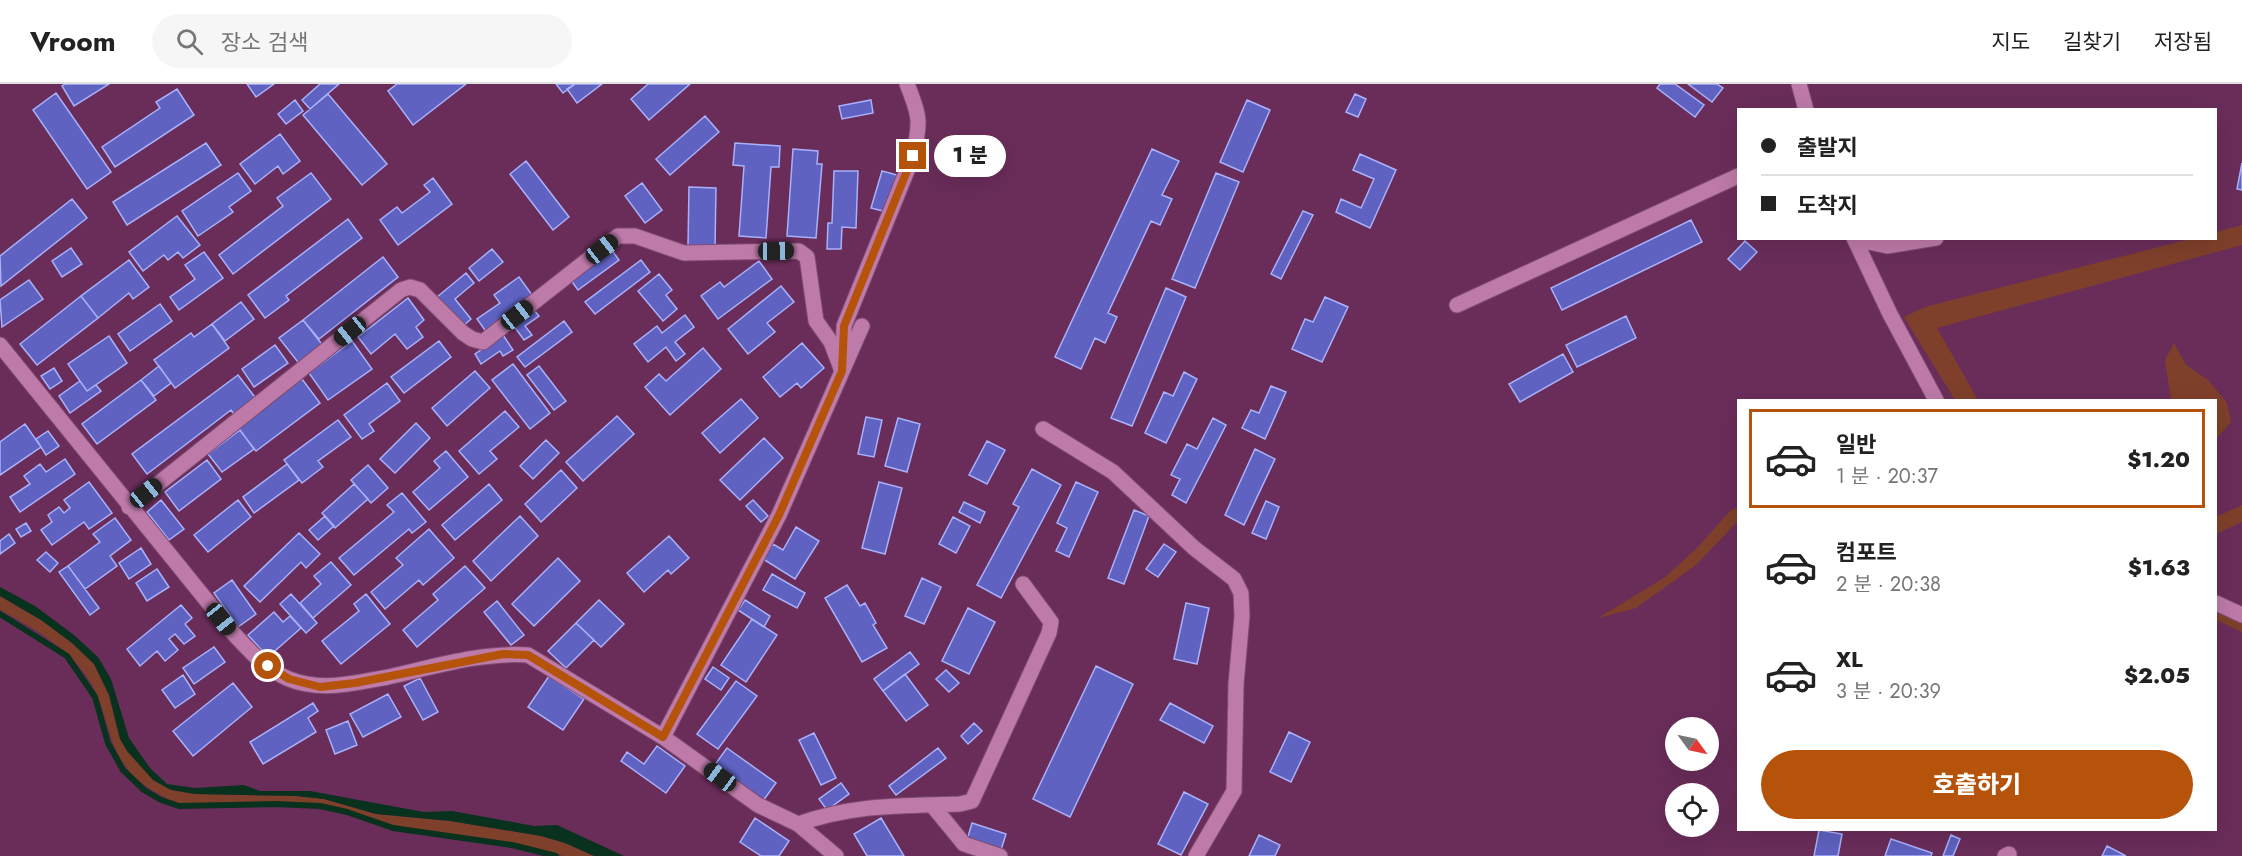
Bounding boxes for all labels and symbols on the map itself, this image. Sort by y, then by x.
callout: 1 분 [934,135,1006,177]
route end [899,142,926,169]
car [582,231,622,267]
car [758,242,794,260]
car [497,297,537,333]
car [330,313,370,349]
car [126,475,166,511]
car [203,599,239,639]
route start [254,652,281,679]
north arrow [1665,717,1719,771]
car [700,759,740,795]

